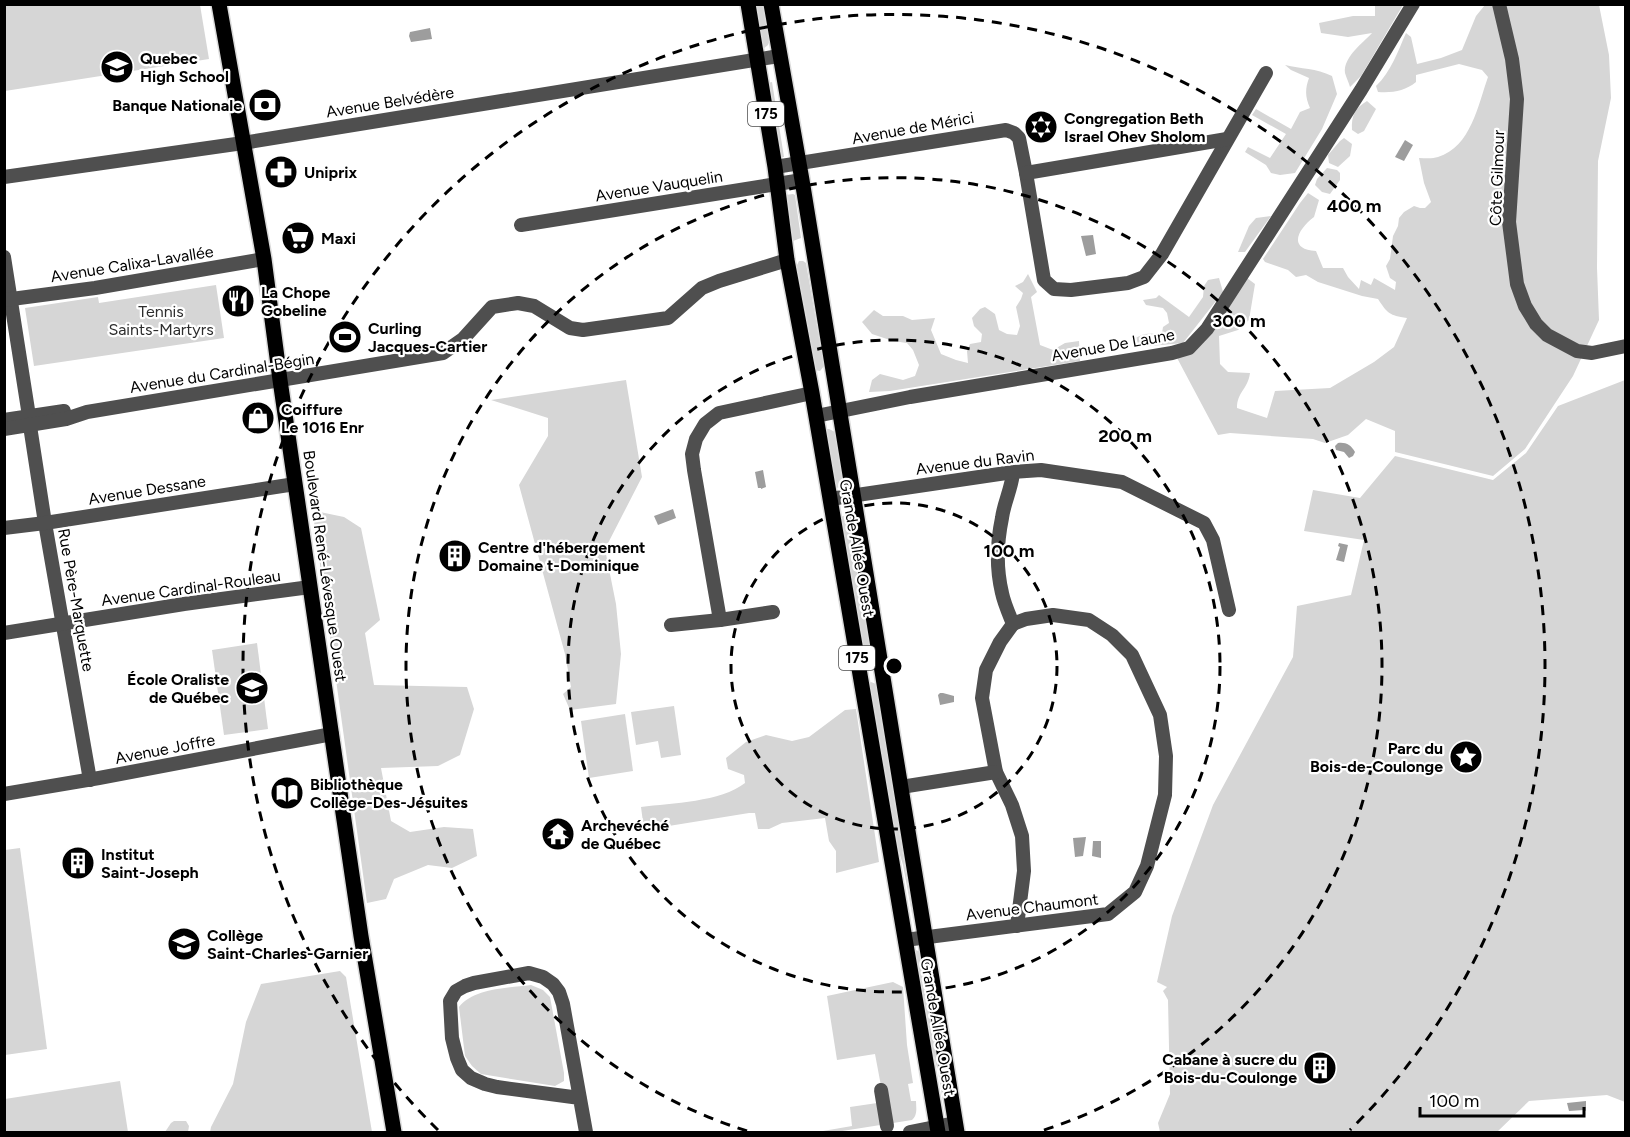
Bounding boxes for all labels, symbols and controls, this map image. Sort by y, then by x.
school or university icon: Quebec High School [99,49,135,85]
place label: Quebec High School [140,49,229,86]
street label: Avenue Belvédère [325,82,456,121]
bank icon: Banque Nationale [247,87,283,123]
place label: Banque Nationale [112,96,242,115]
road number: 175 [748,102,784,126]
street label: Avenue de Mérici [850,108,976,148]
synagogue icon: Congregation Beth Israel Ohev Sholom [1023,109,1059,145]
place label: Congregation Beth Israel Ohev Sholom [1064,109,1206,146]
street label: Côte Gilmour [1486,129,1508,226]
pharmacy icon: Uniprix [263,154,299,190]
place label: Uniprix [304,163,357,182]
street label: Avenue Vauquelin [594,167,724,205]
text: 400 m [1327,195,1381,217]
supermarket icon: Maxi [280,220,316,256]
place label: Maxi [321,229,356,248]
street label: Avenue Calixa-Lavallée [49,242,215,286]
restaurant icon: La Chope Gobeline [220,283,256,319]
place label: La Chope Gobeline [261,283,331,320]
park label: Tennis Saints-Martyrs [108,302,214,339]
text: 300 m [1212,310,1266,332]
sports icon: Curling Jacques-Cartier [327,319,363,355]
place label: Curling Jacques-Cartier [368,319,487,356]
street label: Avenue De Laune [1050,325,1176,365]
street label: Avenue du Cardinal-Bégin [128,349,316,397]
shop icon: Coiffure Le 1016 Enr [240,400,276,436]
place label: Coiffure Le 1016 Enr [281,400,364,437]
text: 200 m [1098,425,1152,447]
street label: Avenue du Ravin [915,445,1035,479]
street label: Boulevard René-Lévesque Ouest [299,449,351,683]
street label: Avenue Dessane [87,471,207,509]
street label: Grande Allée Ouest [836,478,878,618]
street label: Rue Père-Marquette [54,527,98,673]
building icon: Centre d'hébergement Domaine t-Dominique [437,538,473,574]
place label: Centre d'hébergement Domaine t-Dominique [478,538,645,575]
text: 100 m [984,540,1034,562]
street label: Avenue Cardinal-Rouleau [100,566,282,610]
road number: 175 [839,646,875,670]
centre of rings [884,656,904,676]
place label: École Oraliste de Québec [127,670,229,707]
school or university icon: École Oraliste de Québec [234,670,270,706]
street label: Avenue Joffre [113,730,217,768]
place label: Parc du Bois-de-Coulonge [1310,739,1443,776]
place icon: Parc du Bois-de-Coulonge [1448,739,1484,775]
library icon: Bibliothèque Collège-Des-Jésuites [269,775,305,811]
place label: Bibliothèque Collège-Des-Jésuites [310,775,468,812]
temple icon: Archevéché de Québec [540,816,576,852]
place label: Archevéché de Québec [581,816,669,853]
building icon: Institut Saint-Joseph [60,845,96,881]
place label: Institut Saint-Joseph [101,845,199,882]
street label: Avenue Chaumont [965,889,1099,925]
school or university icon: Collège Saint-Charles-Garnier [166,926,202,962]
place label: Collège Saint-Charles-Garnier [207,926,368,963]
street label: Grande Allée Ouest [917,957,959,1097]
place label: Cabane à sucre du Bois-du-Coulonge [1162,1050,1297,1087]
building icon: Cabane à sucre du Bois-du-Coulonge [1302,1050,1338,1086]
scale bar [1420,1080,1584,1118]
text: 100 m [1429,1090,1479,1112]

